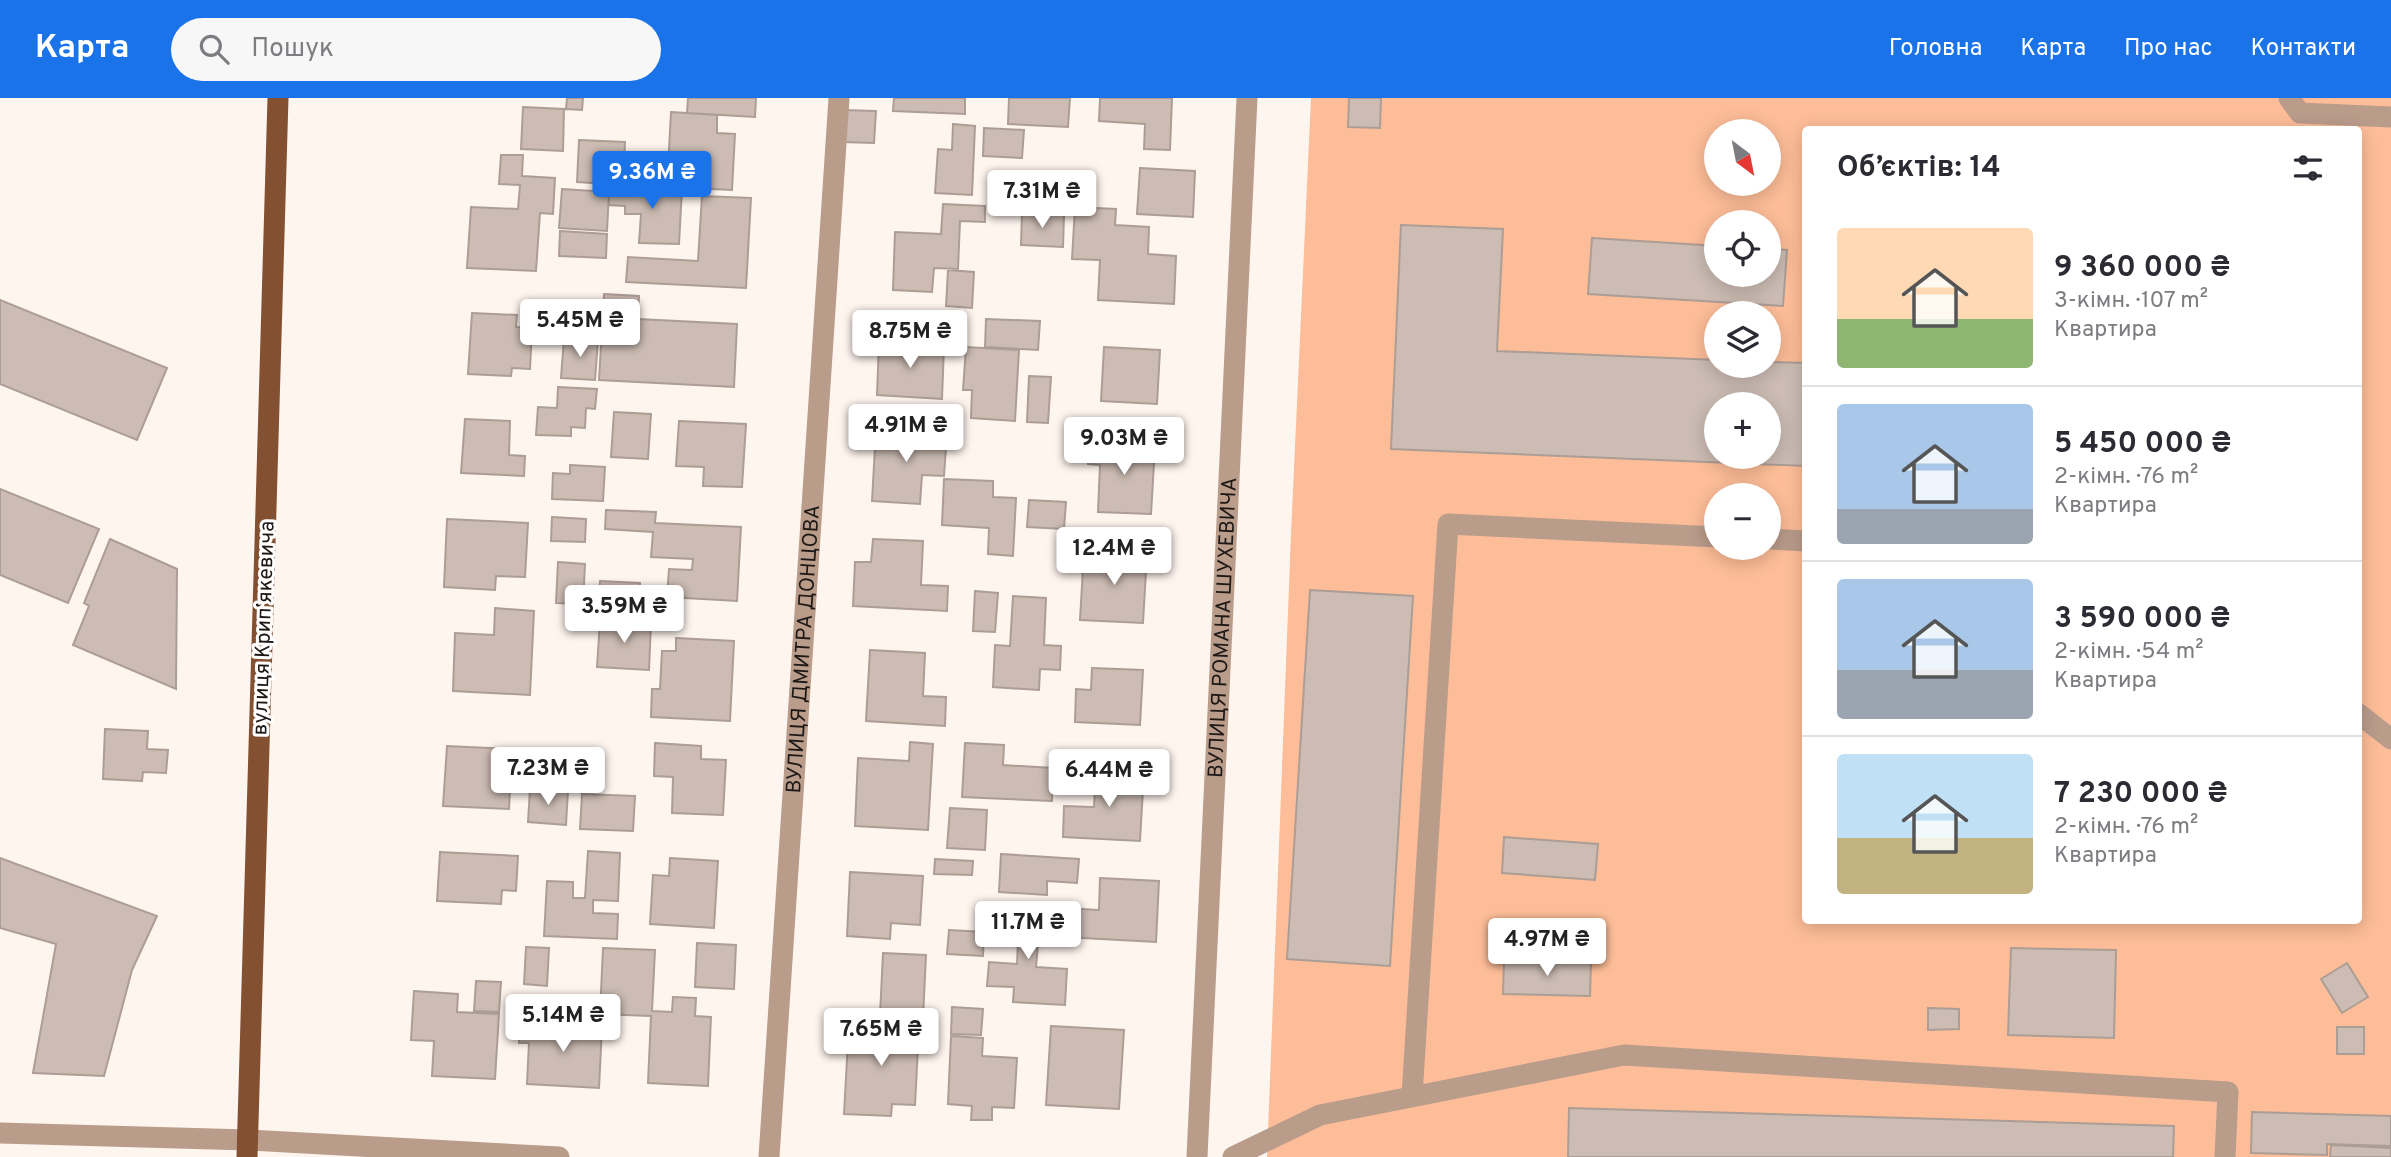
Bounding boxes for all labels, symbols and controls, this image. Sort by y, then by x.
search box [171,18,661,81]
text: Карта [35,28,129,70]
icon: search [195,30,233,68]
text: Пошук [251,33,334,66]
text: Головна [1889,34,1982,64]
text: Карта [2020,34,2086,64]
text: Про нас [2124,34,2212,64]
text: Контакти [2250,34,2356,64]
north arrow [1704,119,1782,196]
map controls [1704,119,1781,560]
icon: filters [2289,149,2327,187]
text: Об’єктів: 14 [1837,150,2001,187]
pin: 9.36M ₴ [587,152,717,211]
text: 9.36M ₴ [608,159,696,188]
pin: 7.31M ₴ [977,170,1107,230]
text: 7.31M ₴ [1003,178,1081,207]
button: locate [1704,210,1781,287]
text: 9 360 000 ₴ [2054,250,2230,287]
icon: home [1893,256,1977,340]
text: 3-кімн. · 107 m² [2054,287,2208,316]
pin: 5.45M ₴ [515,300,645,359]
button: layers [1704,301,1781,378]
text: 5.45M ₴ [536,307,624,336]
pin: 8.75M ₴ [845,310,975,370]
text: Квартира [2054,316,2157,345]
text: 8.75M ₴ [868,318,952,347]
button: + [1704,392,1781,469]
pin: 4.91M ₴ [841,404,971,464]
text: 4.91M ₴ [864,412,948,441]
pin: 9.03M ₴ [1059,418,1189,477]
text: 9.03M ₴ [1080,425,1168,454]
text: 5 450 000 ₴ [2054,426,2231,463]
icon: home [1893,432,1977,516]
text: 2-кімн. · 76 m² [2054,463,2198,492]
street label: ВУЛИЦЯ РОМАНА ШУХЕВИЧА [1203,477,1244,779]
button: − [1704,483,1781,560]
text: Квартира [2054,492,2157,521]
street label: ВУЛИЦЯ ДМИТРА ДОНЦОВА [781,504,827,794]
street label: вулиця Крипʼякевича [247,520,282,736]
pin: 12.4M ₴ [1049,528,1179,587]
text: 12.4M ₴ [1072,535,1156,564]
pin: 3.59M ₴ [559,586,689,645]
text: 3.59M ₴ [581,593,667,622]
text: 3 590 000 ₴ [2054,601,2230,638]
icon: home [1893,607,1977,691]
text: 2-кімн. · 54 m² [2054,638,2204,667]
text: Квартира [2054,667,2157,696]
pin: 7.23M ₴ [483,748,613,807]
pin: 6.44M ₴ [1044,750,1174,809]
text: 7.23M ₴ [507,755,589,784]
text: 6.44M ₴ [1065,757,1153,786]
text: 7 230 000 ₴ [2054,776,2227,813]
icon: home [1893,782,1977,866]
text: 2-кімн. · 76 m² [2054,813,2198,842]
text: Квартира [2054,842,2157,871]
pin: 11.7M ₴ [963,902,1093,961]
text: 11.7M ₴ [991,909,1065,938]
pin: 4.97M ₴ [1482,918,1612,978]
text: 4.97M ₴ [1504,926,1590,955]
pin: 5.14M ₴ [498,995,628,1054]
text: 5.14M ₴ [521,1002,605,1031]
pin: 7.65M ₴ [816,1009,946,1068]
text: 7.65M ₴ [840,1016,922,1045]

